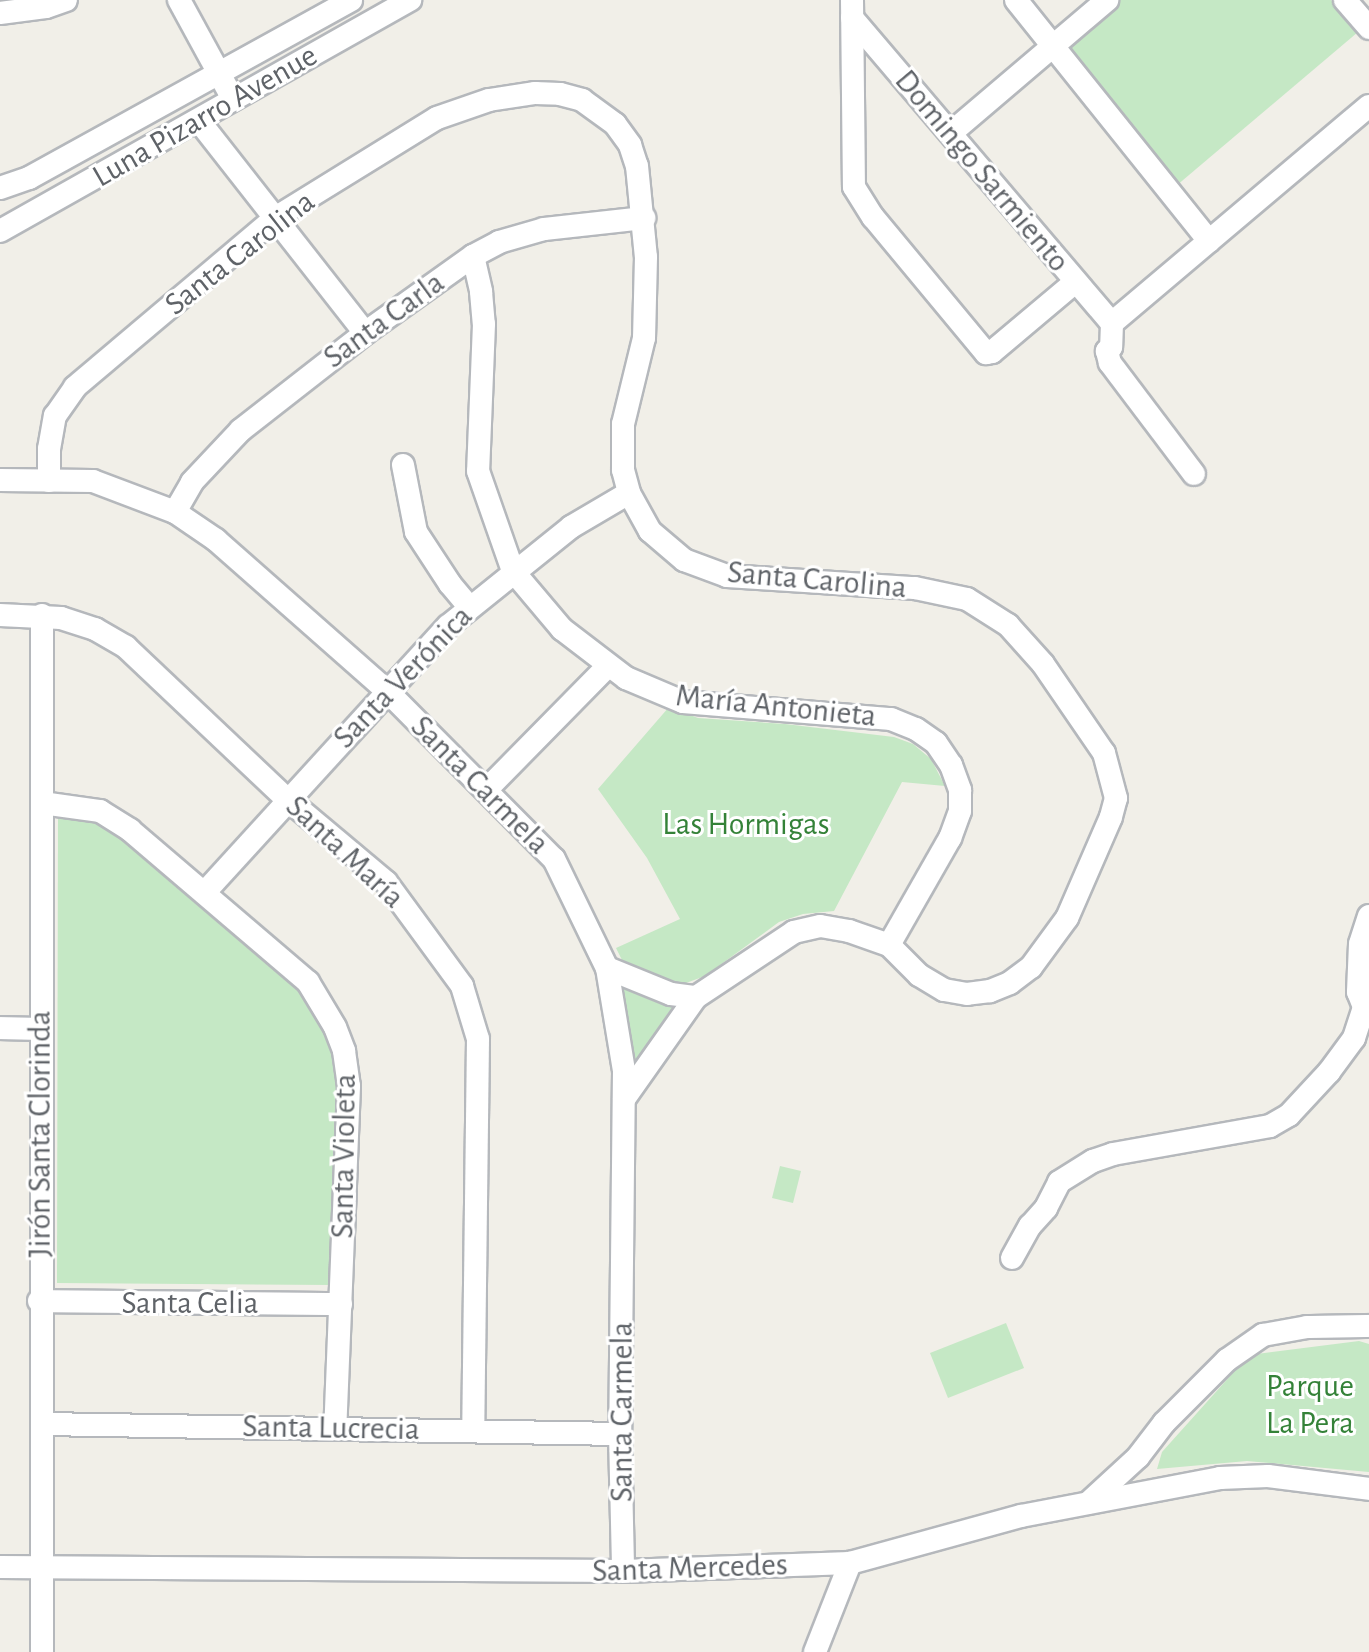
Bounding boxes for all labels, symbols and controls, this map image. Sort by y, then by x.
street label: Luna Pizarro Avenue [86,36,324,196]
street label: Domingo Sarmiento [886,62,1078,280]
street label: Santa Carolina [157,183,323,323]
street label: Santa Carla [316,263,452,377]
street label: Santa Carolina [726,553,908,607]
street label: Santa Verónica [325,598,481,756]
street label: María Antonieta [674,676,878,736]
street label: Santa Carmela [403,708,557,862]
street label: Santa María [278,788,412,916]
park label: Las Hormigas [662,805,830,843]
street label: Jirón Santa Clorinda [21,1011,59,1257]
street label: Santa Violeta [323,1073,365,1239]
street label: Santa Celia [122,1284,258,1322]
street label: Santa Carmela [603,1322,641,1502]
park label: Parque La Pera [1266,1368,1354,1443]
street label: Santa Lucrecia [242,1407,420,1449]
street label: Santa Mercedes [592,1545,788,1591]

